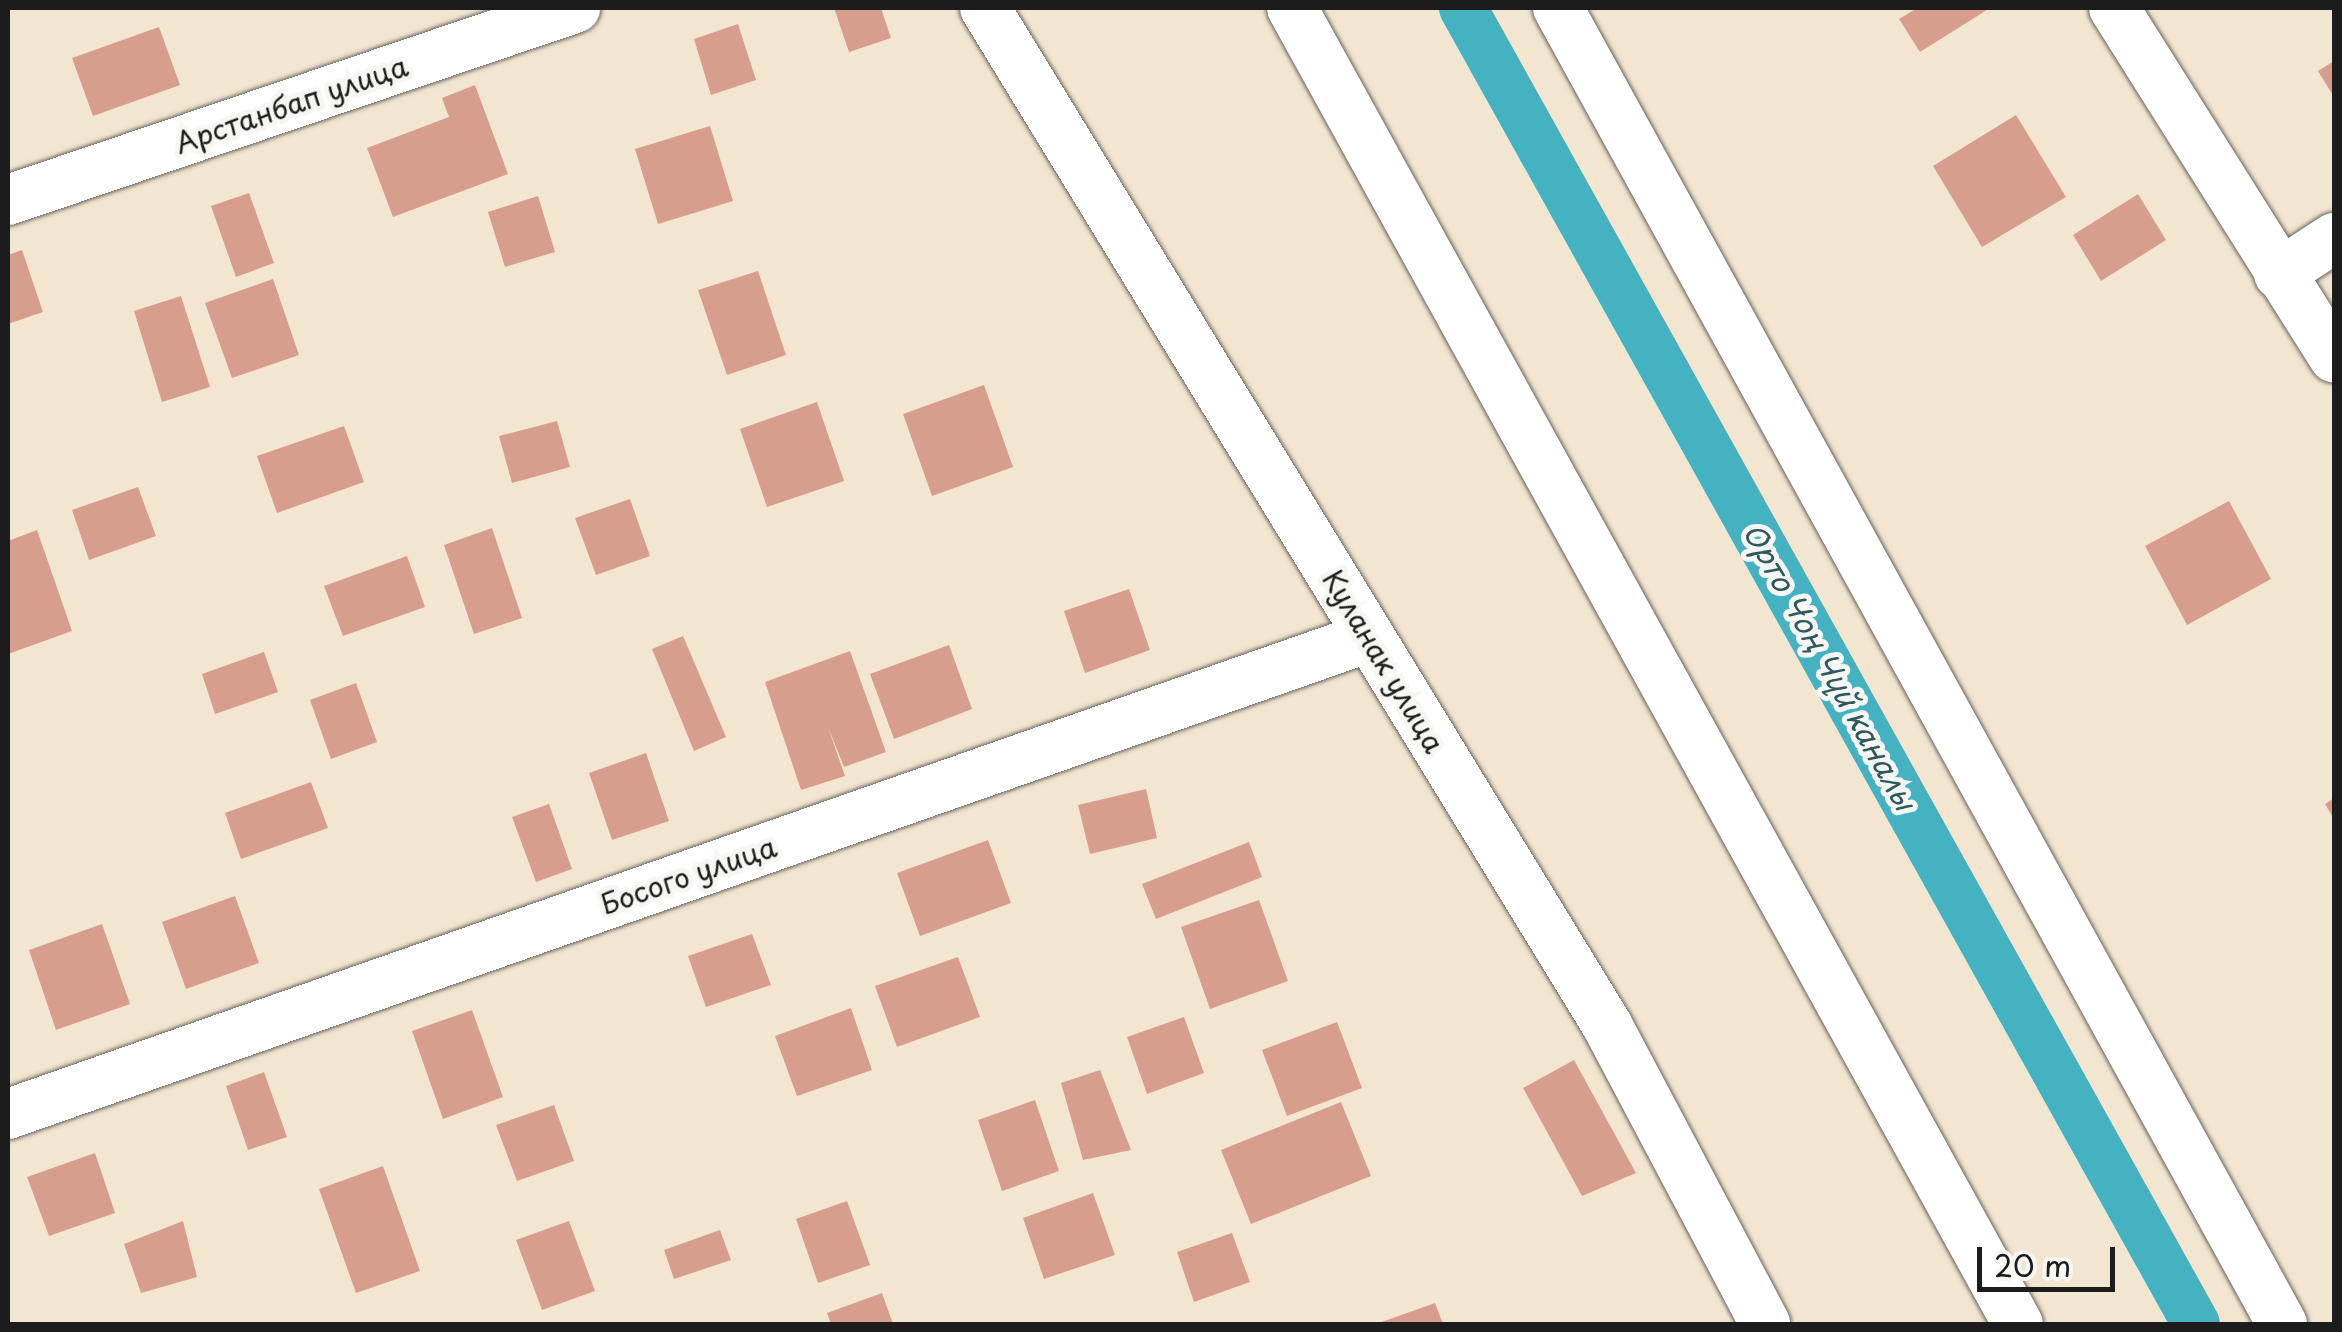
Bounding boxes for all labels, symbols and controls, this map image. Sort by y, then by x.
street label: Арстанбап улица [170,48,412,160]
water label: Орто Чоң Чүй каналы [1736,516,1924,816]
street label: Куланак улица [1315,562,1453,760]
street label: Босого улица [595,829,781,921]
scale bar [1982,1227,2120,1289]
text: 20 m [1994,1242,2071,1287]

